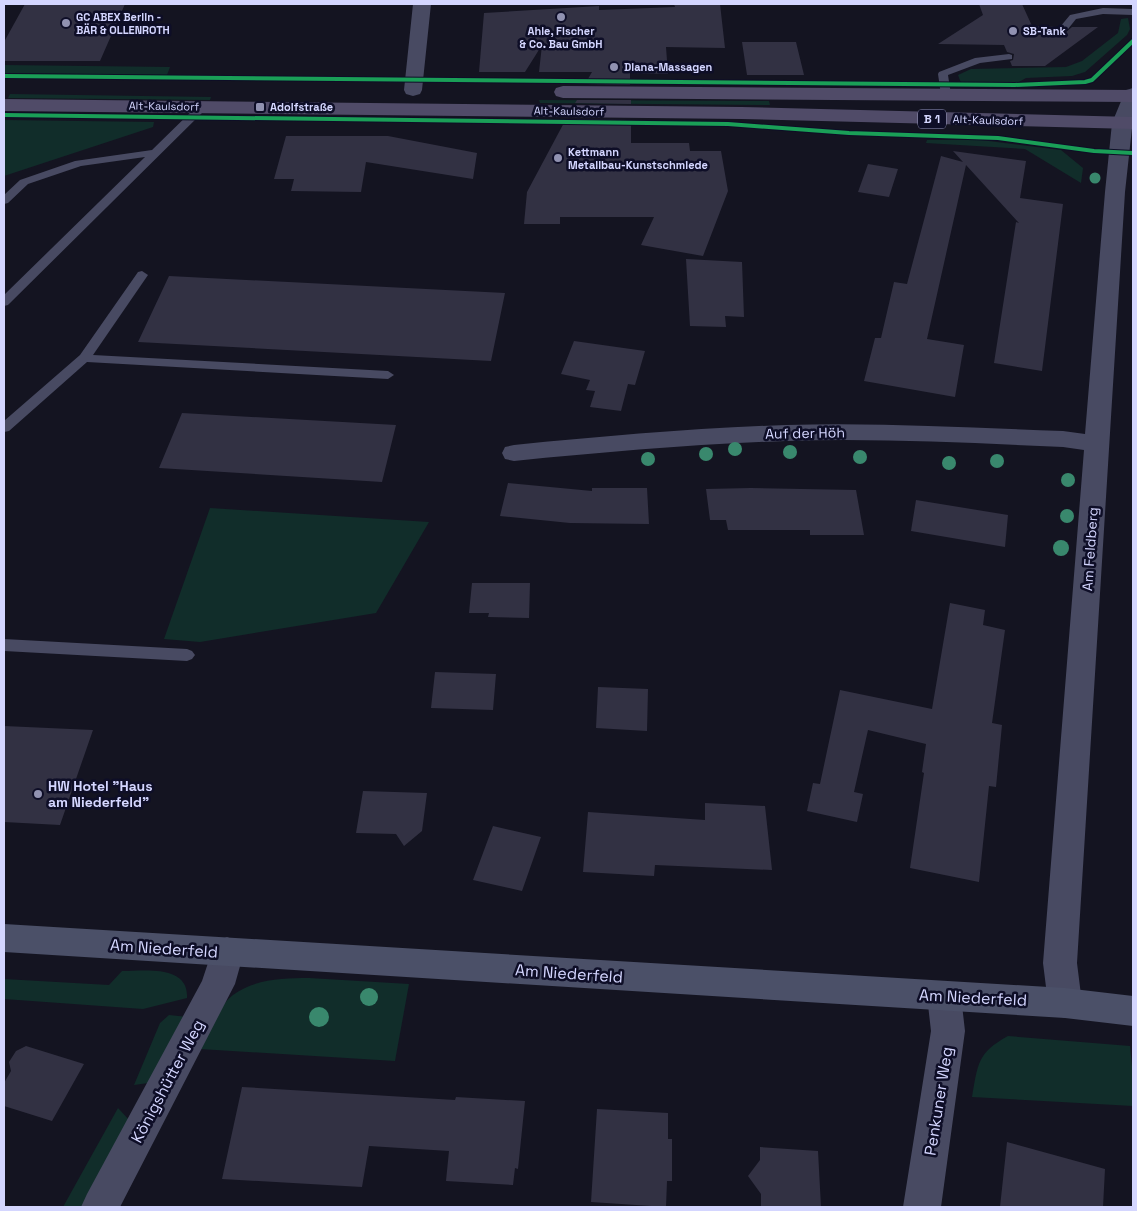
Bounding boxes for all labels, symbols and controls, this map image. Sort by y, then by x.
place label: GC ABEX Berlin - BÄR & OLLENROTH [76,10,170,37]
marker: Ahle, Fischer & Co. Bau GmbH [555,11,567,23]
marker: GC ABEX Berlin - BÄR & OLLENROTH [60,17,72,29]
place label: Ahle, Fischer & Co. Bau GmbH [520,24,602,51]
place label: SB-Tank [1023,24,1066,38]
marker: SB-Tank [1007,25,1019,37]
place label: Diana-Massagen [624,60,712,74]
marker: Diana-Massagen [608,61,620,73]
street label: Alt-Kaulsdorf [129,98,200,114]
place label: Adolfstraße [270,100,333,114]
marker: Adolfstraße [254,101,266,113]
street label: Alt-Kaulsdorf [534,103,605,119]
road number: B 1 [918,110,946,128]
street label: Alt-Kaulsdorf [953,112,1024,128]
place label: Kettmann Metallbau-Kunstschmiede [568,145,708,172]
marker: Kettmann Metallbau-Kunstschmiede [552,152,564,164]
street label: Auf der Höh [765,423,845,443]
street label: Am Feldberg [1078,506,1102,592]
place label: HW Hotel "Haus am Niederfeld" [48,777,152,811]
marker: HW Hotel "Haus am Niederfeld" [32,788,44,800]
street label: Am Niederfeld [109,934,219,963]
street label: Am Niederfeld [514,959,624,988]
street label: Am Niederfeld [918,984,1028,1011]
street label: Königshütter Weg [126,1016,209,1147]
street label: Penkuner Weg [920,1045,957,1157]

